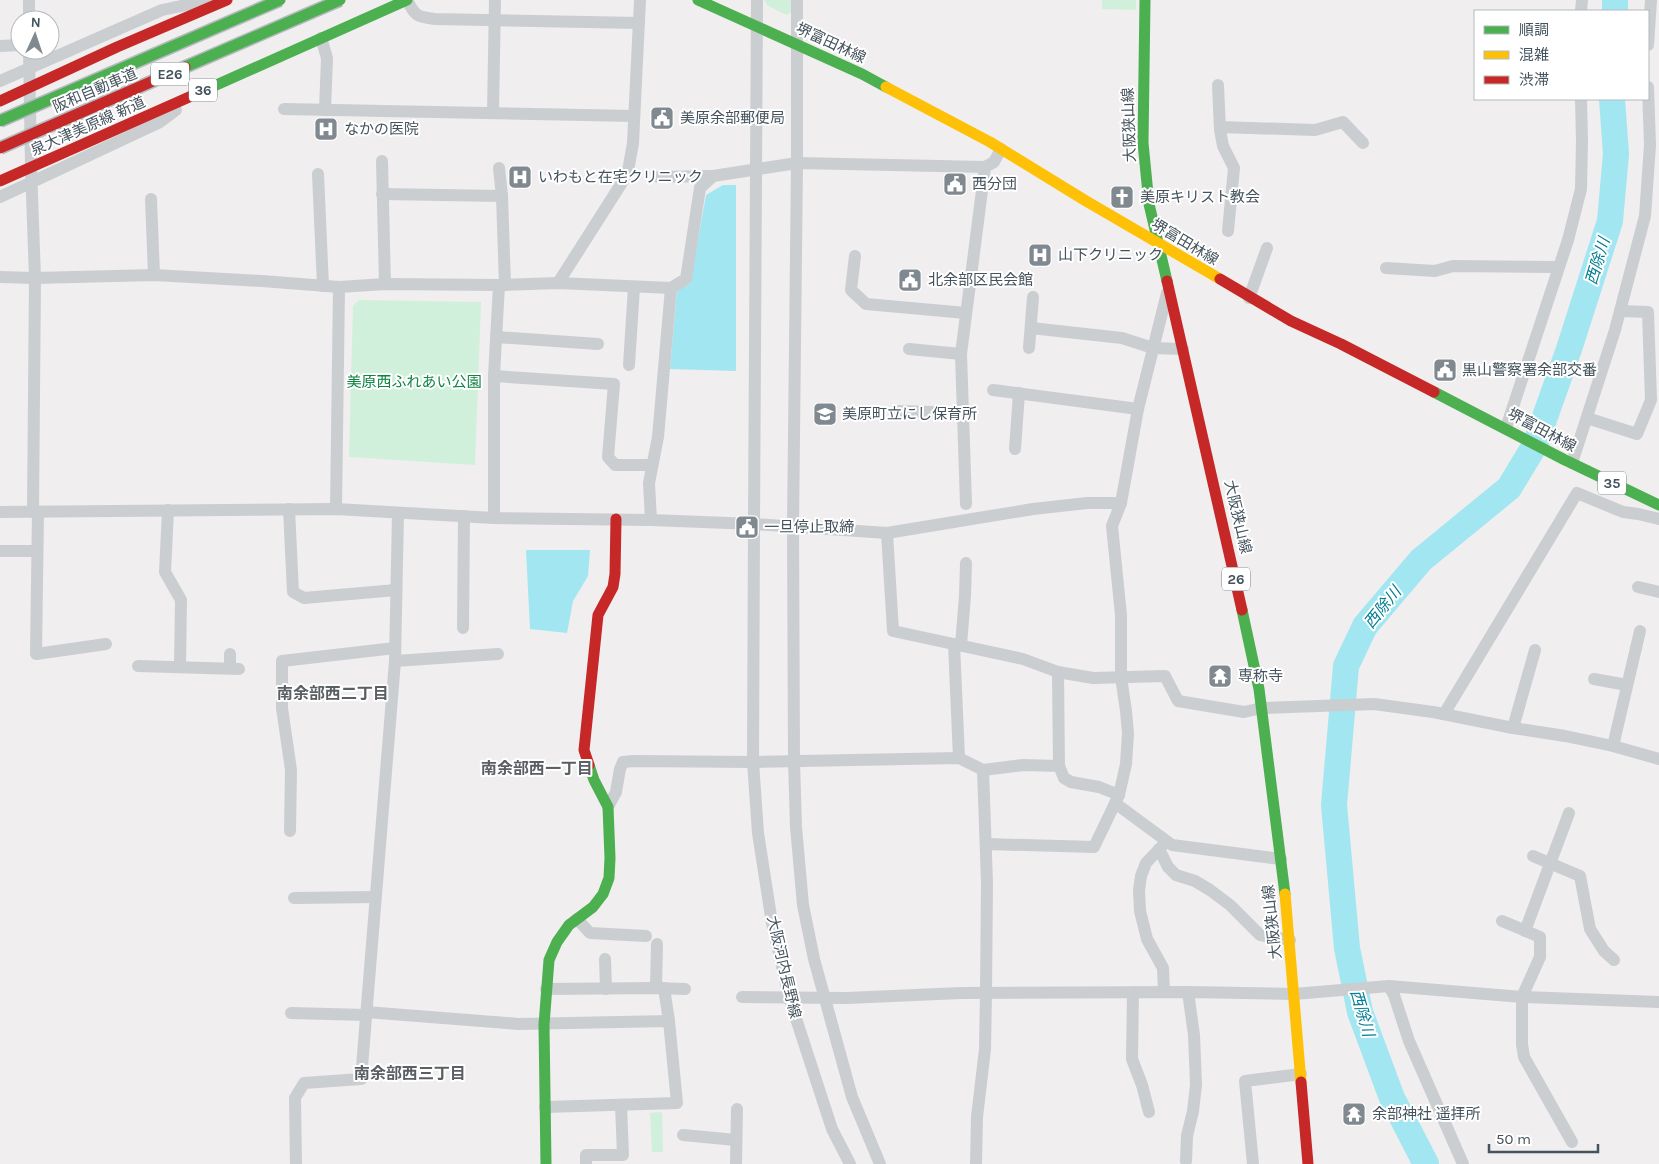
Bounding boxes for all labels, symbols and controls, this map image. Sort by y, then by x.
north arrow [10,10,60,60]
legend [1474,10,1649,100]
text: N [30,14,41,31]
street label: 堺富田林線 [793,19,869,67]
text: 順調 [1519,21,1549,39]
text: 混雑 [1519,46,1549,64]
road number: E26 [151,62,189,86]
street label: 阪和自動車道 [50,64,140,116]
text: 渋滞 [1519,71,1549,89]
road number: 36 [189,78,217,102]
street label: 大阪狭山線 [1119,87,1139,163]
street label: 泉大津美原線 新道 [28,93,148,159]
public building icon: 美原余部郵便局 [649,105,675,131]
place label: 美原余部郵便局 [680,109,785,127]
hospital icon: なかの医院 [313,116,339,142]
place label: なかの医院 [344,120,419,138]
hospital icon: いわもと在宅クリニック [507,164,533,190]
place label: いわもと在宅クリニック [538,168,703,186]
public building icon: 西分団 [942,171,968,197]
place label: 西分団 [972,175,1017,193]
church icon: 美原キリスト教会 [1109,184,1135,210]
place label: 美原キリスト教会 [1140,188,1260,206]
street label: 堺富田林線 [1148,215,1222,269]
water label: 西除川 [1581,234,1614,287]
hospital icon: 山下クリニック [1027,242,1053,268]
place label: 山下クリニック [1058,246,1163,264]
public building icon: 北余部区民会館 [897,267,923,293]
place label: 北余部区民会館 [928,271,1033,289]
public building icon: 黒山警察署余部交番 [1432,357,1458,383]
place label: 黒山警察署余部交番 [1462,361,1597,379]
park label: 美原西ふれあい公園 [346,373,482,391]
school or university icon: 美原町立にし保育所 [812,401,838,427]
street label: 堺富田林線 [1505,404,1579,456]
place label: 美原町立にし保育所 [842,405,977,423]
road number: 35 [1598,472,1626,494]
street label: 大阪狭山線 [1221,478,1255,556]
public building icon: 一旦停止取締 [734,514,760,540]
place label: 一旦停止取締 [764,518,854,536]
road number: 26 [1222,568,1250,590]
water label: 西除川 [1360,581,1406,632]
temple icon: 専称寺 [1207,663,1233,689]
place label: 専称寺 [1238,667,1283,685]
district label: 南余部西二丁目 [277,684,389,703]
district label: 南余部西一丁目 [481,759,593,778]
street label: 大阪狭山線 [1259,884,1285,960]
street label: 大阪河内長野線 [763,914,805,1020]
water label: 西除川 [1347,987,1379,1041]
district label: 南余部西三丁目 [354,1064,466,1083]
temple icon: 余部神社 遥拝所 [1341,1101,1367,1127]
place label: 余部神社 遥拝所 [1372,1105,1481,1123]
scale bar [1489,1122,1598,1154]
text: 50 m [1496,1130,1531,1148]

